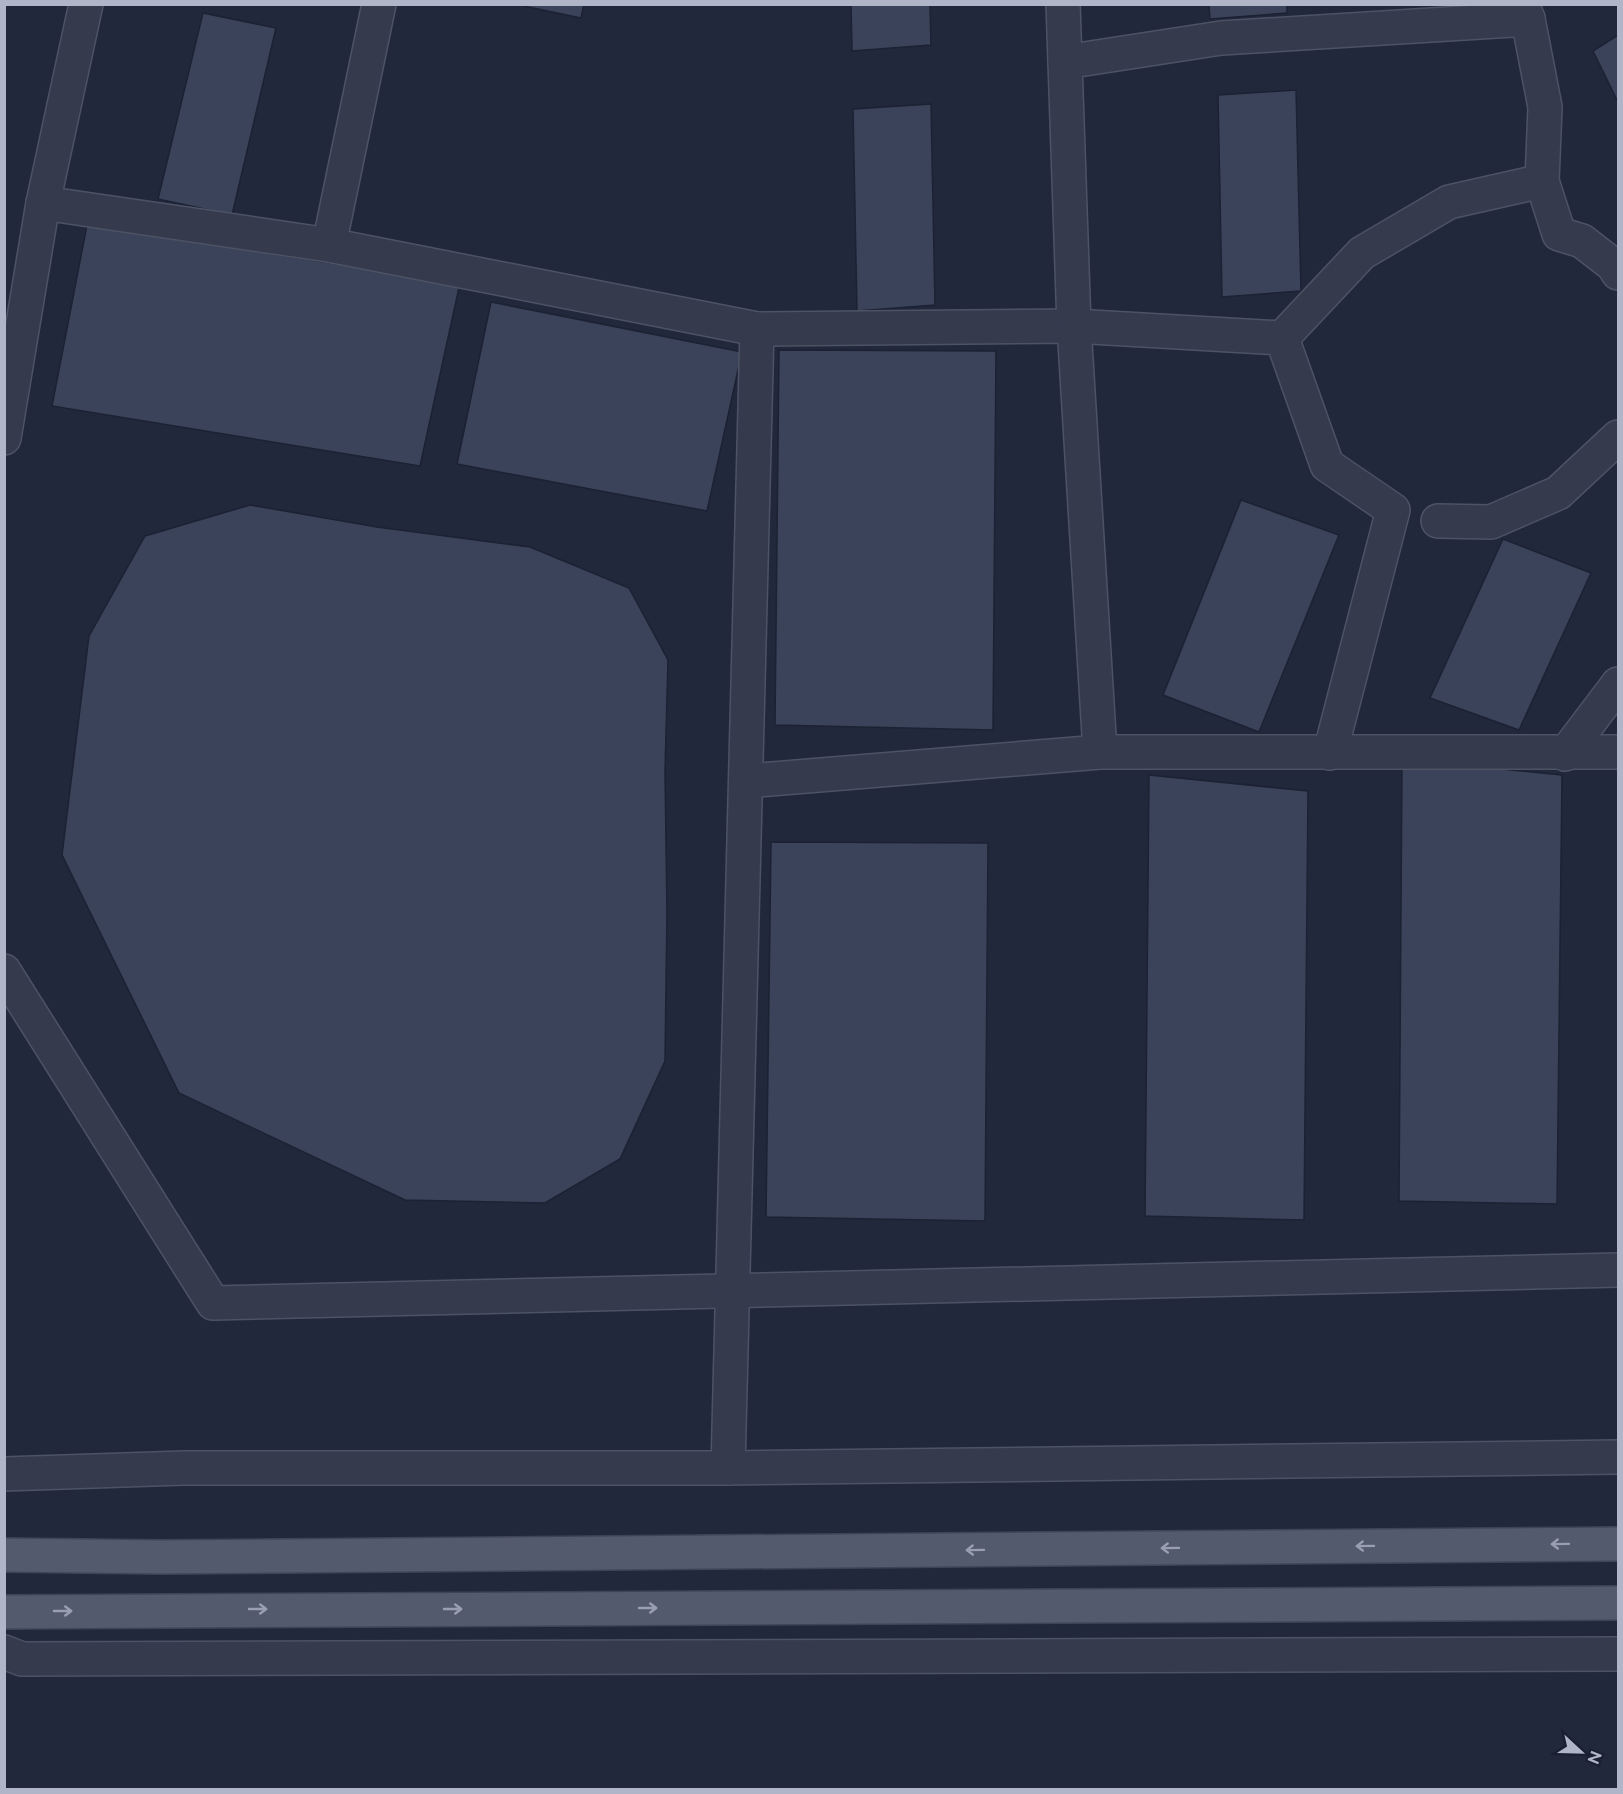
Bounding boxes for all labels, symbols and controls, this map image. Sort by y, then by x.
one-way arrow [1551,1538,1571,1550]
one-way arrow [1356,1540,1376,1552]
one-way arrow [1161,1542,1181,1554]
one-way arrow [966,1544,986,1556]
one-way arrow [637,1602,657,1613]
one-way arrow [442,1603,462,1614]
one-way arrow [247,1604,267,1615]
one-way arrow [52,1605,72,1617]
north arrow [1551,1722,1611,1782]
text: N [1583,1748,1606,1767]

